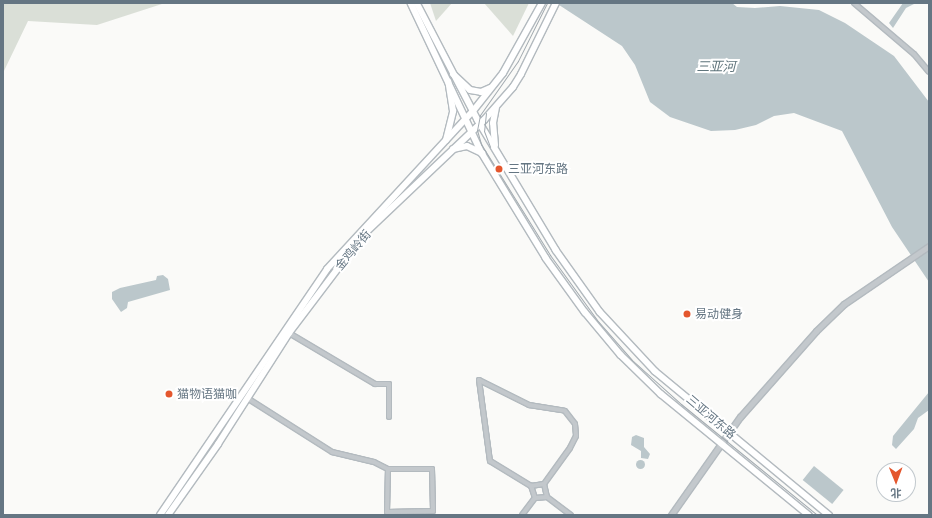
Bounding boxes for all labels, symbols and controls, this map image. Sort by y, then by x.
water label: 三亚河 [697,58,735,74]
place label: 三亚河东路 [508,162,568,176]
marker: 三亚河东路 [493,163,505,175]
street label: 金鸡岭街 [332,227,374,273]
place label: 易动健身 [695,307,743,321]
marker: 易动健身 [682,309,692,319]
place label: 猫物语猫咖 [177,387,237,401]
marker: 猫物语猫咖 [164,389,174,399]
street label: 三亚河东路 [683,392,739,442]
north arrow [876,462,916,502]
text: 北 [891,487,902,500]

